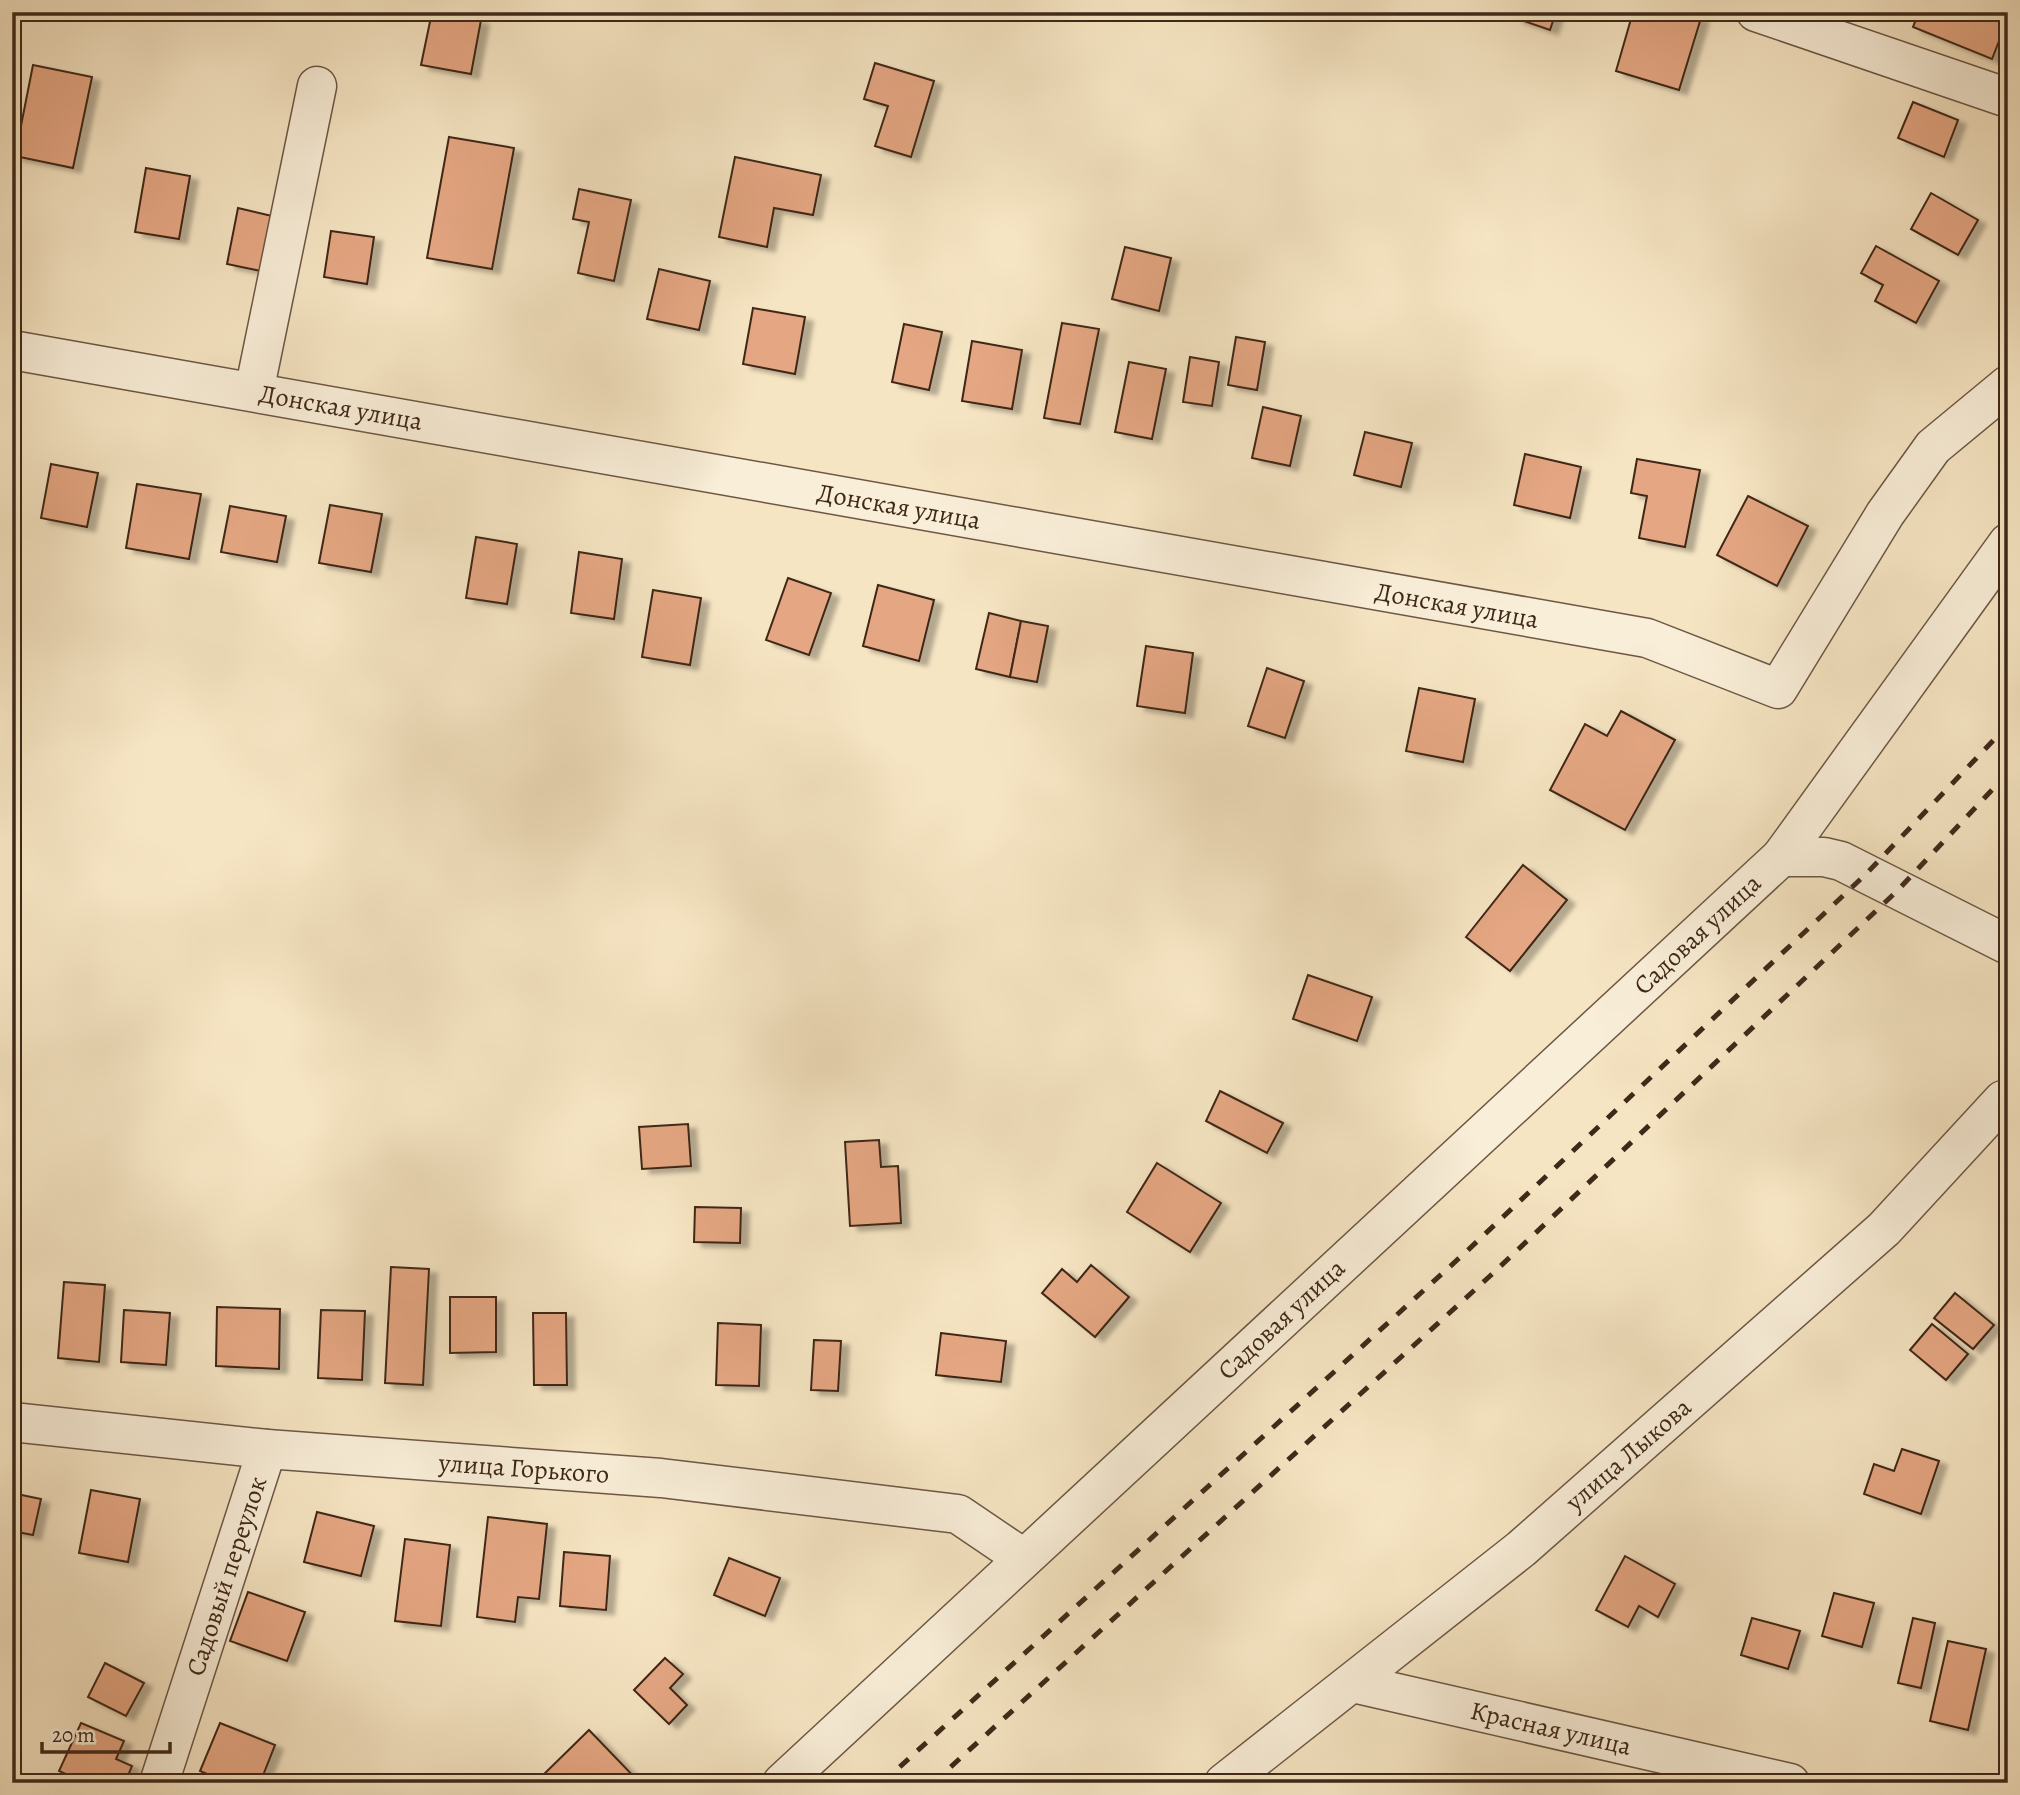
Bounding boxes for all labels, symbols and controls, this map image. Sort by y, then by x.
street label: Донская улица [257,376,425,439]
street label: Донская улица [815,475,983,538]
street label: Донская улица [1373,574,1541,637]
street label: Садовая улица [1626,866,1769,1003]
street label: Садовая улица [1210,1251,1353,1388]
street label: улица Лыкова [1557,1390,1699,1519]
street label: улица Горького [437,1445,610,1492]
street label: Садовый переулок [178,1472,275,1680]
street label: Красная улица [1467,1693,1635,1764]
scale bar [42,1711,170,1755]
text: 20 m [52,1721,95,1749]

